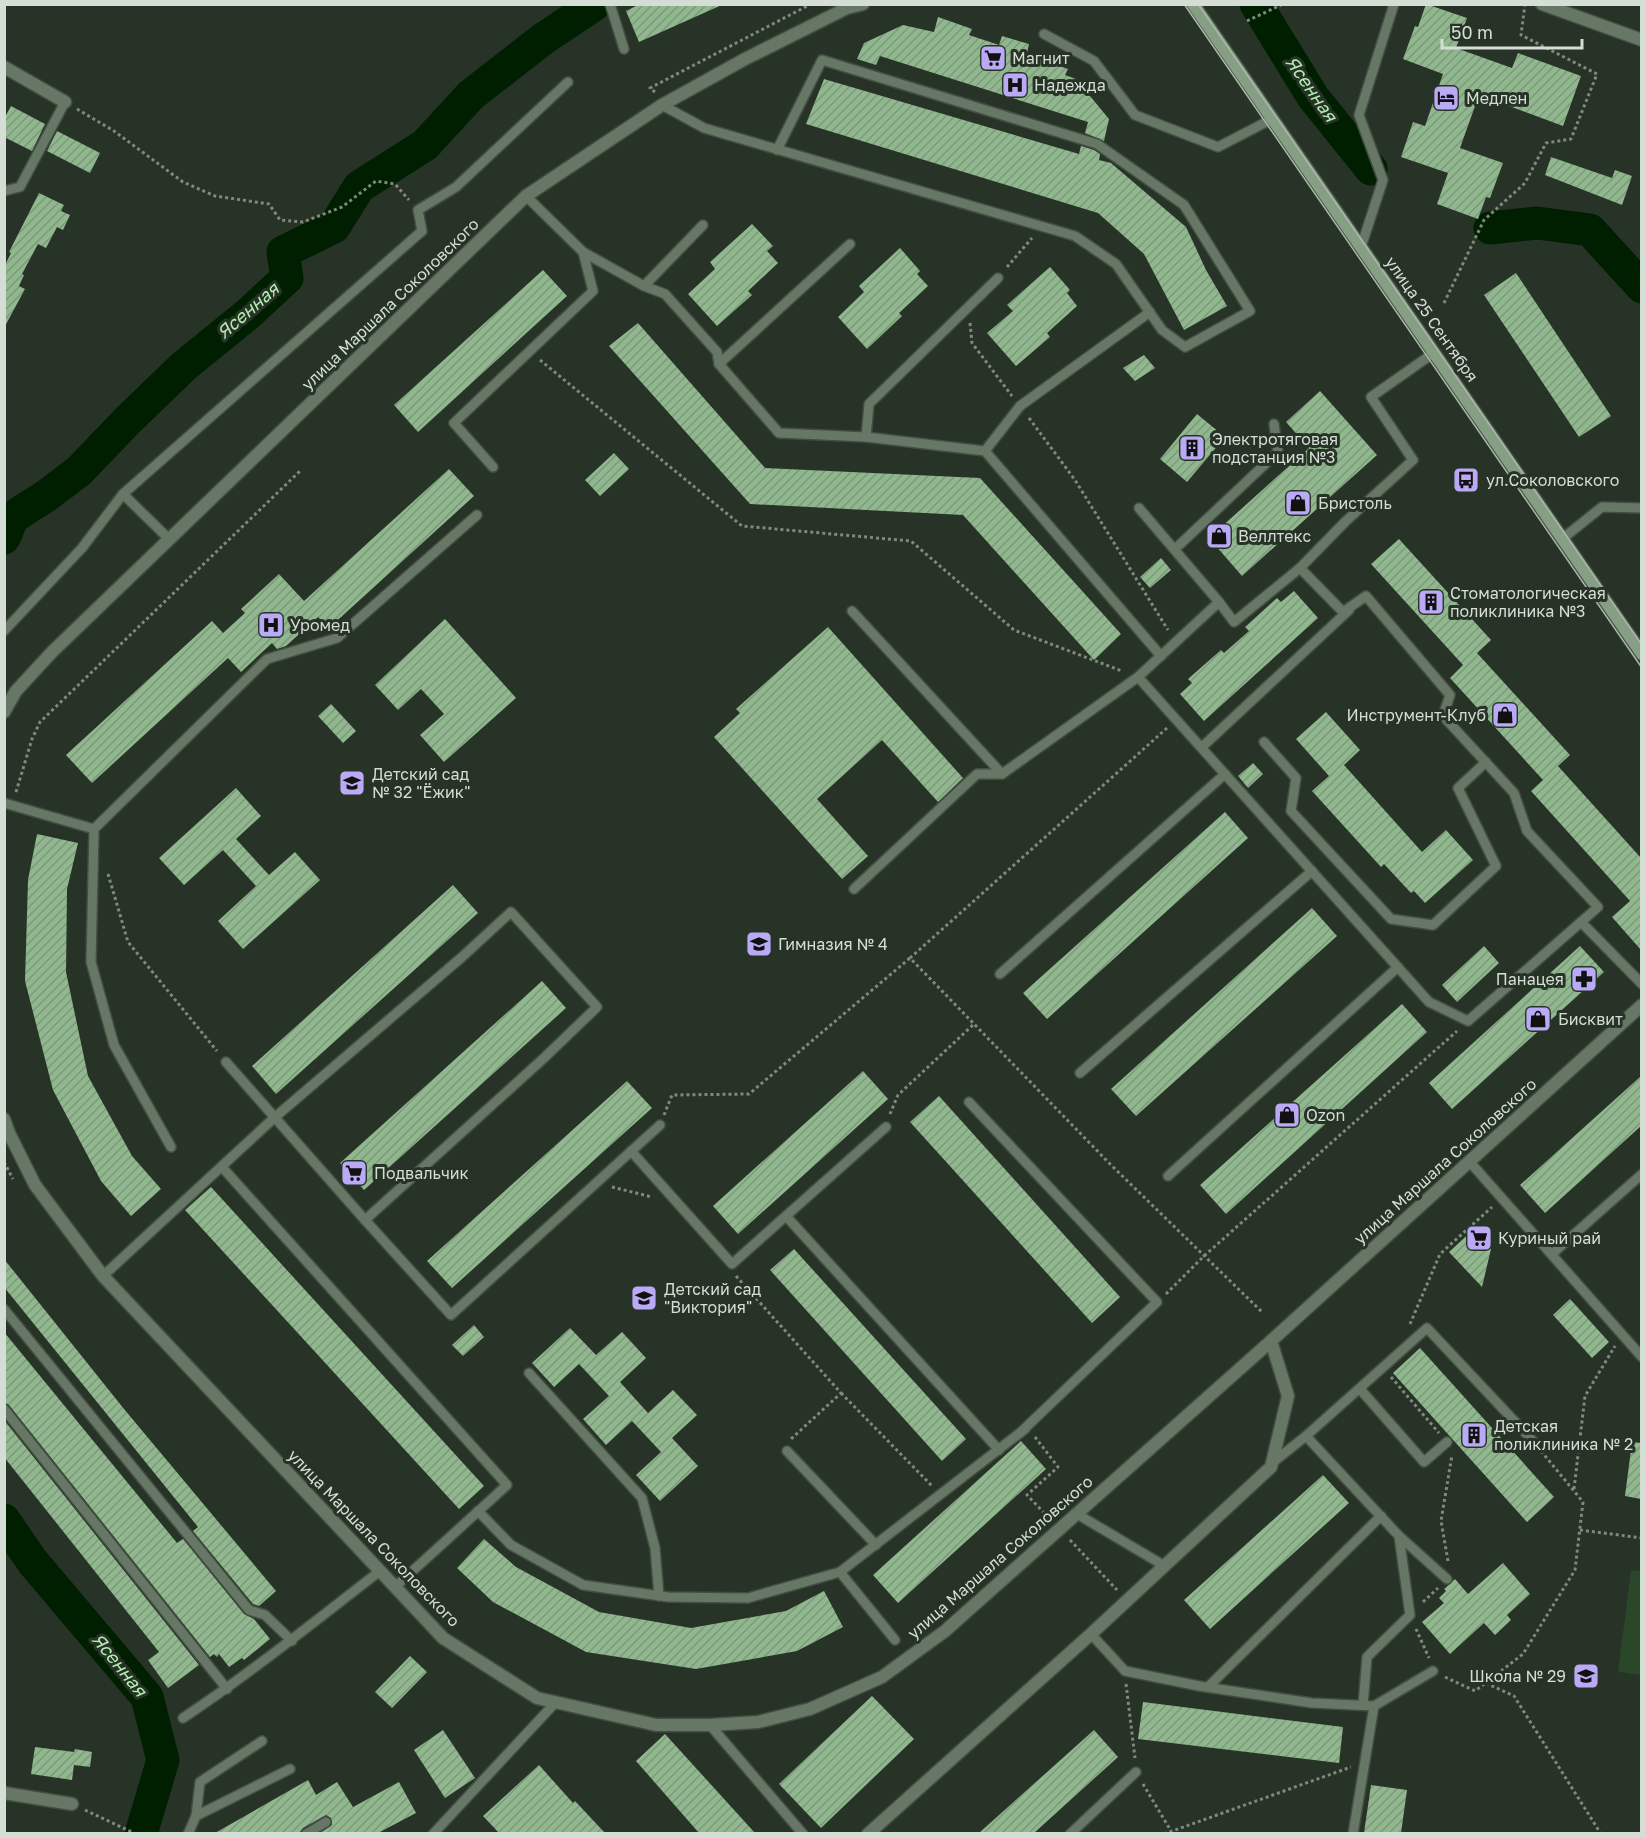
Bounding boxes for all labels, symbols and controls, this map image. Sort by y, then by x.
scale bar [1442,12,1582,50]
text: 50 m [1451,21,1493,43]
supermarket icon: Магнит [978,43,1008,73]
place label: Магнит [1012,48,1070,68]
water label: Ясенная [1281,51,1343,127]
hospital icon: Надежда [1000,70,1030,100]
place label: Надежда [1034,75,1106,95]
hotel icon: Медлен [1431,83,1461,113]
place label: Медлен [1466,88,1527,108]
street label: улица Маршала Соколовского [297,214,483,394]
street label: улица 25 Сентября [1381,252,1483,386]
water label: Ясенная [212,276,284,343]
place label: Электротяговая подстанция №3 [1212,429,1338,467]
building icon: Электротяговая подстанция №3 [1177,433,1207,463]
bus stop icon: ул.Соколовского [1451,465,1481,495]
place label: ул.Соколовского [1486,470,1619,490]
shop icon: Бристоль [1283,488,1313,518]
place label: Бристоль [1318,493,1392,513]
shop icon: Веллтекс [1204,521,1234,551]
place label: Веллтекс [1238,526,1311,546]
place label: Стоматологическая поликлиника №3 [1450,583,1606,621]
building icon: Стоматологическая поликлиника №3 [1416,587,1446,617]
hospital icon: Уромед [256,610,286,640]
place label: Уромед [290,615,350,635]
shop icon: Инструмент-Клуб [1490,700,1520,730]
place label: Инструмент-Клуб [1346,705,1486,725]
place label: Детский сад № 32 "Ёжик" [372,764,470,802]
school or university icon: Детский сад № 32 "Ёжик" [337,768,367,798]
school or university icon: Гимназия № 4 [744,929,774,959]
place label: Гимназия № 4 [778,934,888,954]
pharmacy icon: Панацея [1569,964,1599,994]
place label: Панацея [1496,969,1564,989]
shop icon: Бисквит [1523,1004,1553,1034]
place label: Бисквит [1558,1009,1623,1029]
street label: улица Маршала Соколовского [1350,1074,1540,1248]
shop icon: Ozon [1272,1100,1302,1130]
place label: Ozon [1306,1105,1345,1125]
supermarket icon: Подвальчик [339,1158,369,1188]
place label: Подвальчик [374,1163,469,1183]
supermarket icon: Куриный рай [1464,1223,1494,1253]
place label: Куриный рай [1498,1228,1601,1248]
place label: Детский сад "Виктория" [664,1279,762,1317]
school or university icon: Детский сад "Виктория" [629,1283,659,1313]
place label: Детская поликлиника № 2 [1494,1416,1633,1454]
building icon: Детская поликлиника № 2 [1459,1420,1489,1450]
street label: улица Маршала Соколовского [284,1445,464,1631]
street label: улица Маршала Соколовского [903,1471,1097,1643]
water label: Ясенная [88,1628,153,1702]
school or university icon: Школа № 29 [1571,1661,1601,1691]
place label: Школа № 29 [1469,1666,1566,1686]

